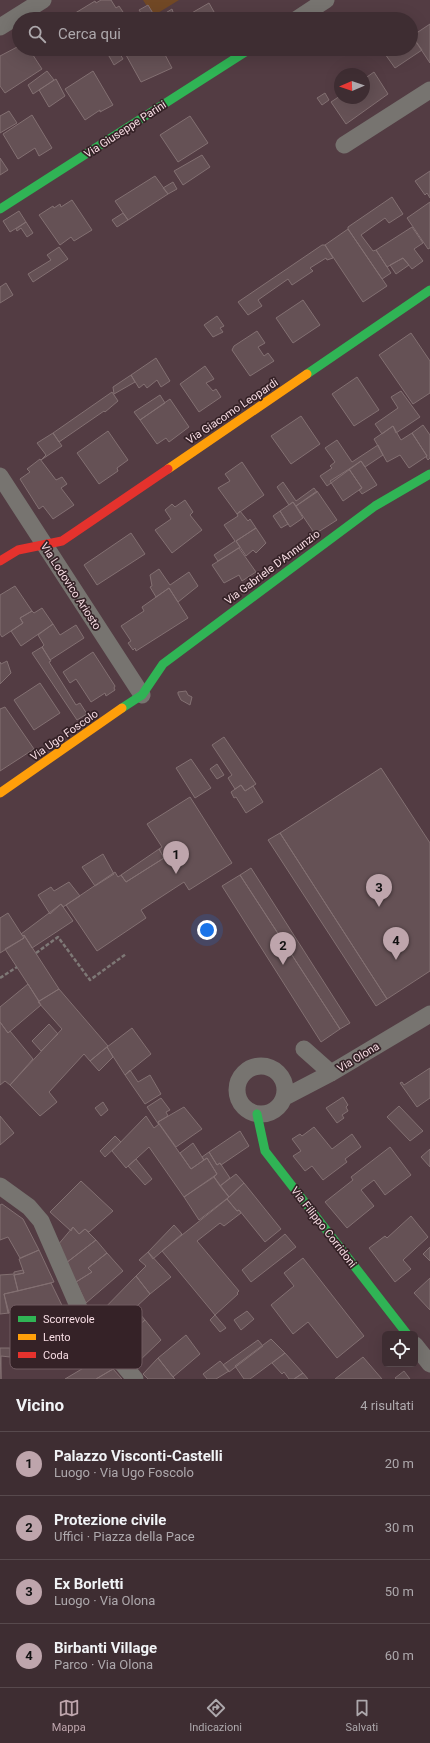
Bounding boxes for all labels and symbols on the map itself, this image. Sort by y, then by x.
north arrow [334,68,370,104]
street label: Via Giuseppe Parini [82,98,169,161]
street label: Via Giacomo Leopardi [184,376,281,447]
street label: Via Gabriele D'Annunzio [222,527,322,607]
street label: Via Lodovico Ariosto [38,540,104,632]
street label: Via Ugo Foscolo [28,707,101,764]
pin: 1 [163,841,189,874]
pin: 3 [366,874,392,907]
your location [197,920,217,940]
pin: 4 [383,927,409,960]
pin: 2 [270,932,296,965]
street label: Via Olona [335,1040,382,1075]
street label: Via Filippo Corridoni [288,1184,359,1270]
legend [10,1305,142,1369]
text: Scorrevole [43,1313,95,1326]
text: Lento [43,1331,71,1344]
text: Coda [43,1349,69,1362]

